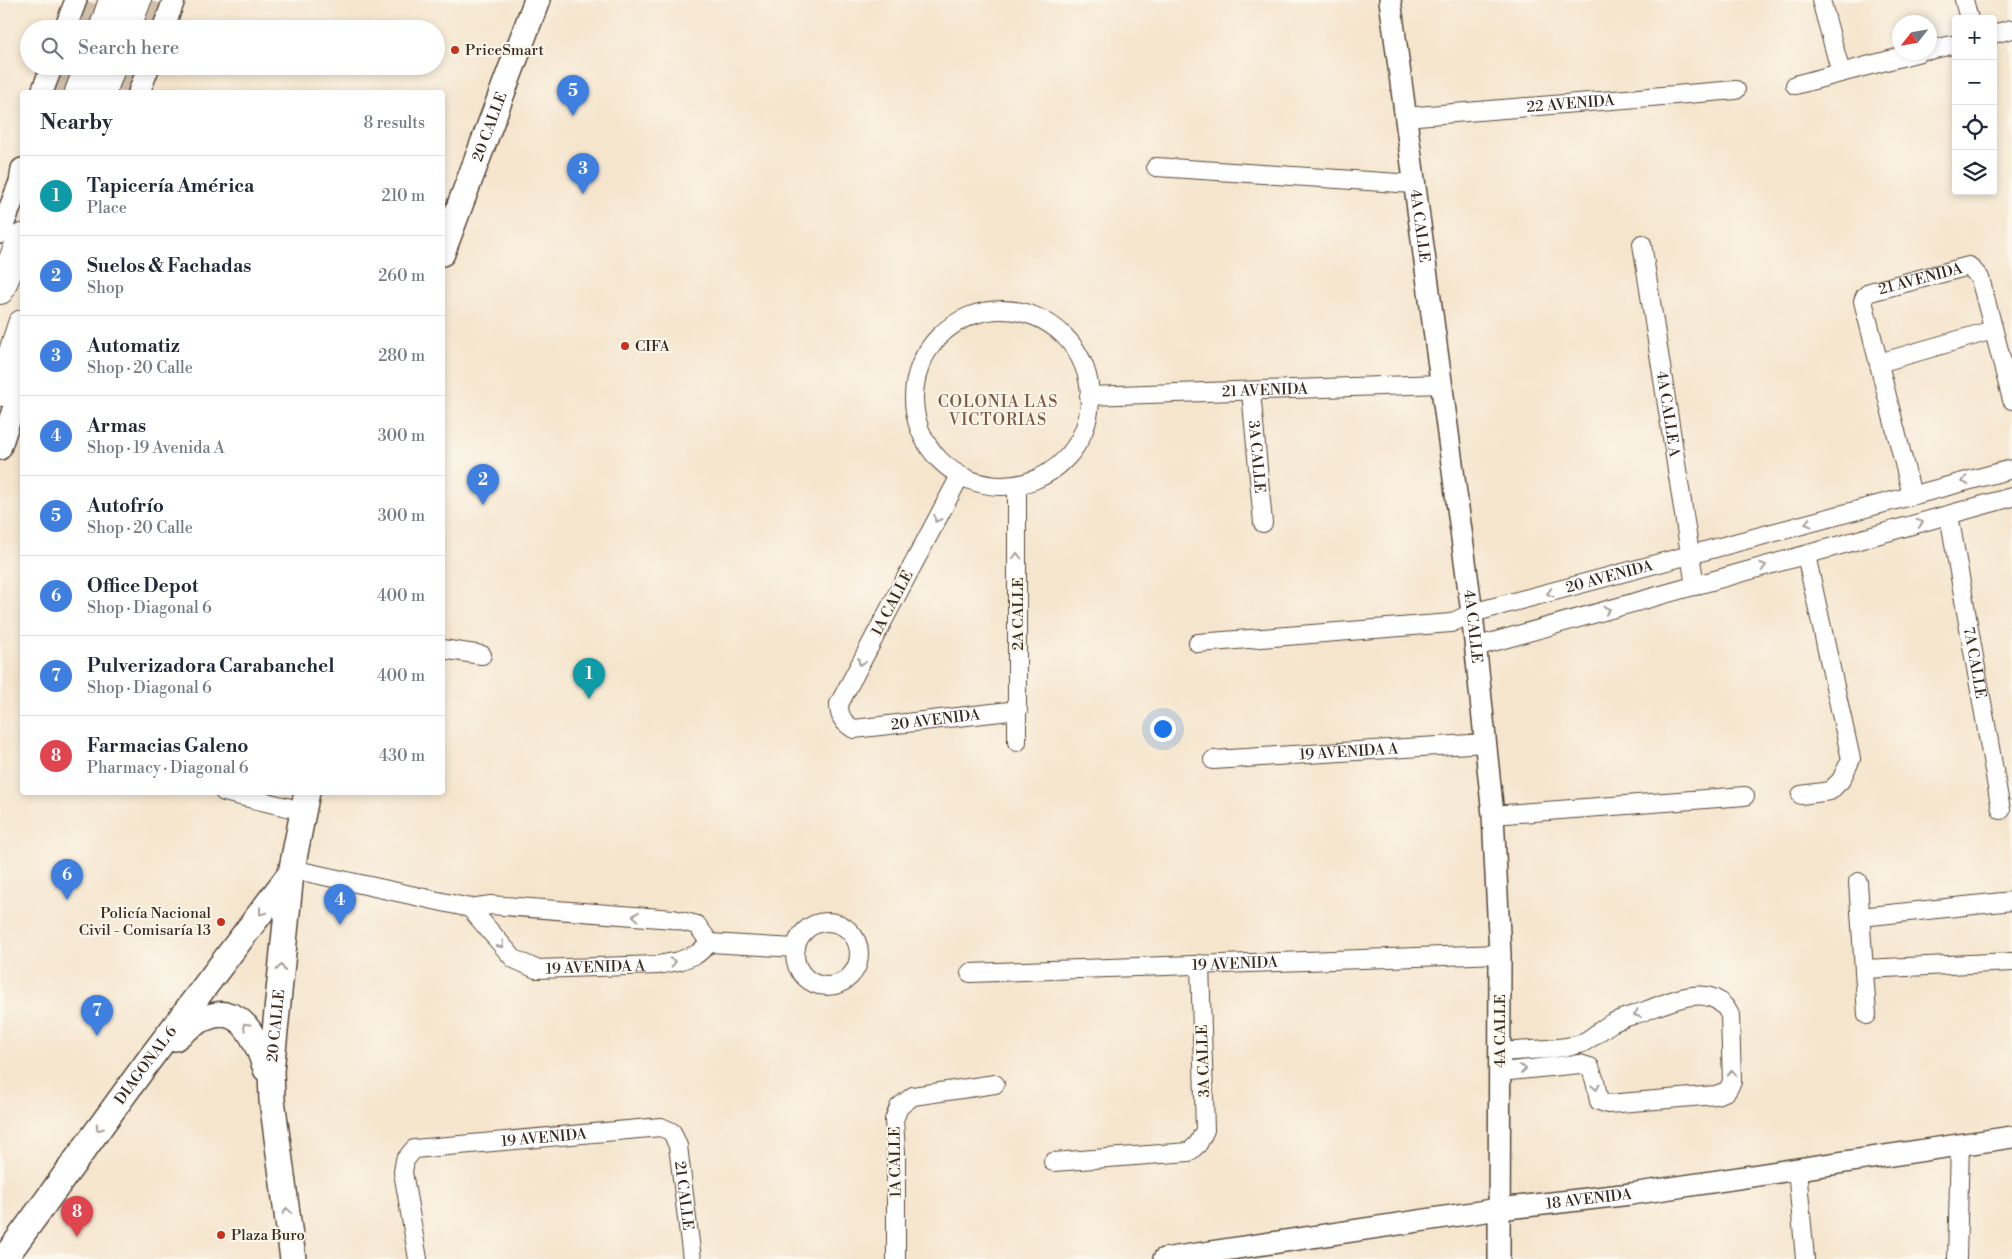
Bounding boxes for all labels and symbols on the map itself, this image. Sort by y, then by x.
north arrow [1892,15,1937,60]
place label: PriceSmart [465,41,544,60]
marker: PriceSmart [449,44,461,56]
pin: 5 [557,75,589,116]
street label: 20 CALLE [468,89,512,164]
street label: 22 AVENIDA [1526,91,1616,117]
pin: 3 [567,153,599,194]
street label: 4A CALLE [1405,188,1434,264]
street label: 21 AVENIDA [1877,259,1965,299]
place label: CIFA [635,337,671,356]
marker: CIFA [619,340,631,352]
street label: 4A CALLE A [1652,370,1684,459]
street label: 21 AVENIDA [1222,380,1309,401]
district label: COLONIA LAS VICTORIAS [938,392,1058,430]
street label: 3A CALLE [1244,420,1269,494]
pin: 2 [467,464,499,505]
one-way arrow [1961,476,1969,486]
one-way arrow [933,513,943,522]
one-way arrow [1804,518,1812,528]
one-way arrow [1915,518,1924,529]
one-way arrow [1012,552,1022,560]
street label: 20 AVENIDA [1564,556,1656,598]
one-way arrow [1759,562,1767,572]
street label: 1A CALLE [867,567,918,639]
street label: 2A CALLE [1009,577,1028,651]
one-way arrow [1546,587,1554,597]
street label: 4A CALLE [1459,589,1486,664]
one-way arrow [1602,605,1611,616]
street label: 7A CALLE [1959,626,1990,700]
one-way arrow [857,657,867,666]
pin: 1 [573,658,605,699]
street label: 20 AVENIDA [890,705,982,735]
your location [1150,716,1176,742]
street label: 19 AVENIDA A [1299,739,1400,765]
pin: 6 [51,859,83,900]
pin: 4 [324,884,356,925]
place label: Policía Nacional Civil - Comisaría 13 [79,904,212,940]
one-way arrow [259,906,268,916]
one-way arrow [632,910,640,921]
marker: Policía Nacional Civil - Comisaría 13 [215,916,227,928]
one-way arrow [496,940,505,949]
street label: 19 AVENIDA [1192,953,1279,975]
street label: 19 AVENIDA A [546,956,646,979]
one-way arrow [668,957,677,968]
one-way arrow [275,963,286,971]
street label: 20 CALLE [263,988,289,1063]
street label: 4A CALLE [1491,994,1510,1068]
pin: 7 [81,995,113,1036]
one-way arrow [1633,1008,1642,1018]
street label: DIAGONAL 6 [111,1022,181,1108]
one-way arrow [242,1023,251,1032]
street label: 3A CALLE [1193,1024,1214,1098]
one-way arrow [1519,1064,1527,1075]
one-way arrow [1726,1069,1737,1077]
one-way arrow [1590,1083,1601,1091]
one-way arrow [97,1122,105,1131]
street label: 19 AVENIDA [500,1125,588,1151]
street label: 1A CALLE [885,1126,906,1198]
street label: 21 CALLE [670,1160,697,1231]
street label: 18 AVENIDA [1545,1185,1633,1214]
pin: 8 [61,1196,93,1237]
one-way arrow [282,1206,293,1214]
place label: Plaza Buro [231,1226,305,1245]
marker: Plaza Buro [215,1229,227,1241]

